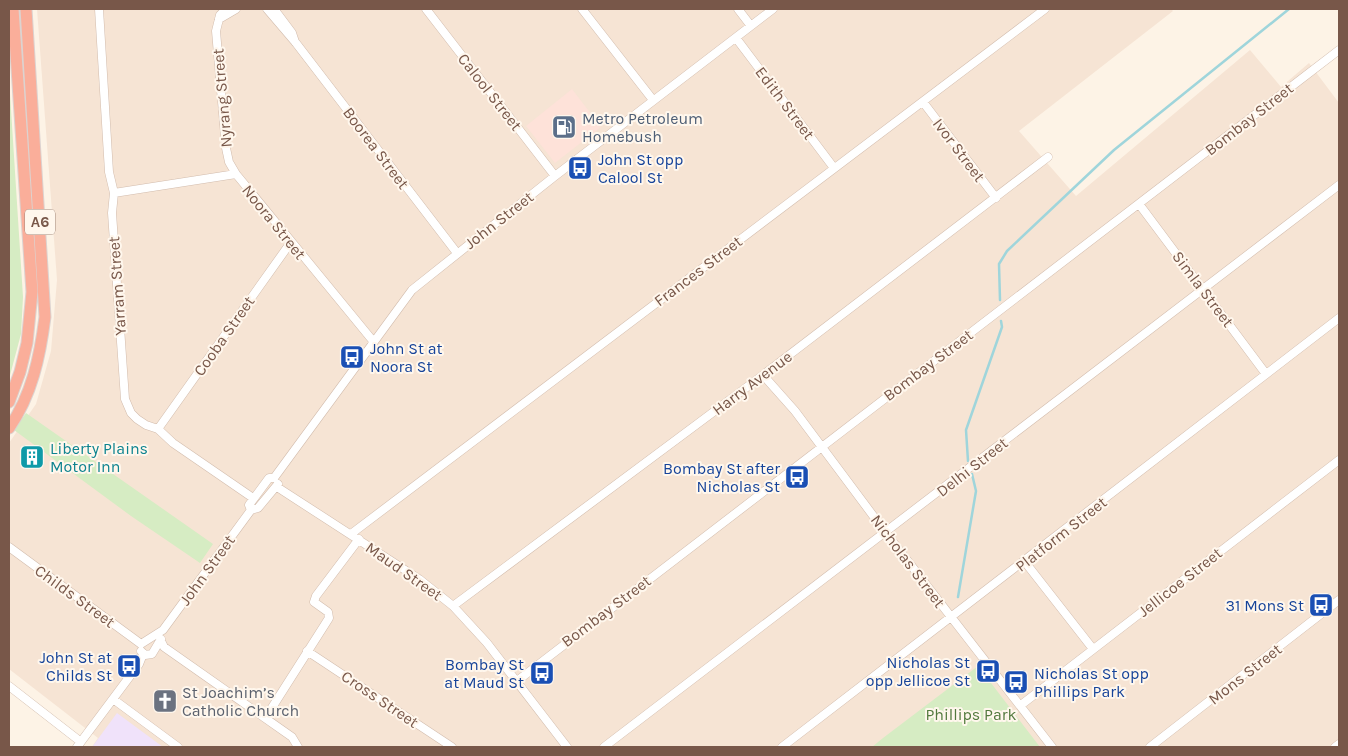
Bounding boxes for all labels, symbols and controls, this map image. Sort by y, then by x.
street label: Nyrang Street [208,48,236,148]
street label: Calool Street [454,50,526,134]
street label: Edith Street [751,63,819,143]
street label: Bombay Street [1201,79,1297,159]
street label: Boorea Street [339,103,413,193]
place label: Metro Petroleum Homebush [582,109,703,146]
fuel station icon: Metro Petroleum Homebush [551,114,577,140]
street label: Ivor Street [929,114,989,186]
place label: John St opp Calool St [598,150,683,187]
bus stop icon: John St opp Calool St [567,155,593,181]
street label: Noora Street [238,181,310,263]
street label: John Street [461,187,537,253]
road number: A6 [25,210,55,234]
street label: Frances Street [650,232,746,310]
street label: Yarram Street [104,236,130,336]
street label: Simla Street [1168,247,1238,331]
street label: Cooba Street [189,292,259,380]
street label: Bombay Street [880,325,976,405]
place label: John St at Noora St [370,339,443,376]
bus stop icon: John St at Noora St [339,344,365,370]
street label: Harry Avenue [708,347,796,419]
street label: Delhi Street [933,433,1011,501]
place label: Liberty Plains Motor Inn [50,439,148,476]
building icon: Liberty Plains Motor Inn [19,444,45,470]
place label: Bombay St after Nicholas St [663,459,780,496]
bus stop icon: Bombay St after Nicholas St [784,464,810,490]
street label: Platform Street [1011,492,1111,576]
street label: Nicholas Street [867,511,949,611]
street label: John Street [175,531,239,609]
street label: Maud Street [362,538,446,604]
street label: Jellicoe Street [1134,543,1226,621]
street label: Childs Street [31,561,119,631]
street label: Bombay Street [558,571,654,651]
bus stop icon: 31 Mons St [1308,592,1334,618]
place label: 31 Mons St [1226,596,1304,615]
street label: Mons Street [1204,639,1286,709]
place label: John St at Childs St [39,648,112,685]
bus stop icon: John St at Childs St [116,653,142,679]
place label: Nicholas St opp Jellicoe St [866,653,970,690]
place label: Bombay St at Maud St [444,655,524,692]
bus stop icon: Nicholas St opp Jellicoe St [975,658,1001,684]
bus stop icon: Bombay St at Maud St [529,660,555,686]
place label: Nicholas St opp Phillips Park [1034,664,1149,701]
street label: Cross Street [338,666,422,732]
bus stop icon: Nicholas St opp Phillips Park [1003,669,1029,695]
place label: St Joachim’s Catholic Church [182,683,299,720]
church icon: St Joachim’s Catholic Church [152,688,178,714]
park label: Phillips Park [925,705,1017,724]

